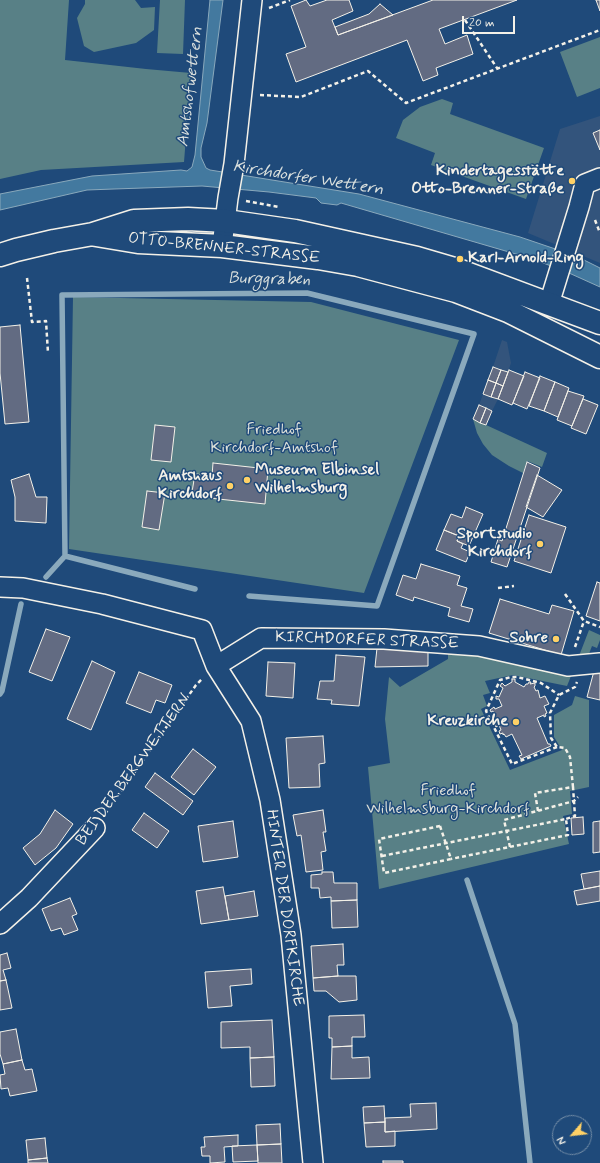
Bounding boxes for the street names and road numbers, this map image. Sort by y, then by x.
street label: OTTO-BRENNER-STRASSE [127,229,321,269]
street label: KIRCHDORFER STRASSE [275,628,459,654]
street label: BEI DER BERGWETTERN [73,690,195,850]
street label: HINTER DER DORFKIRCHE [261,808,307,1008]

